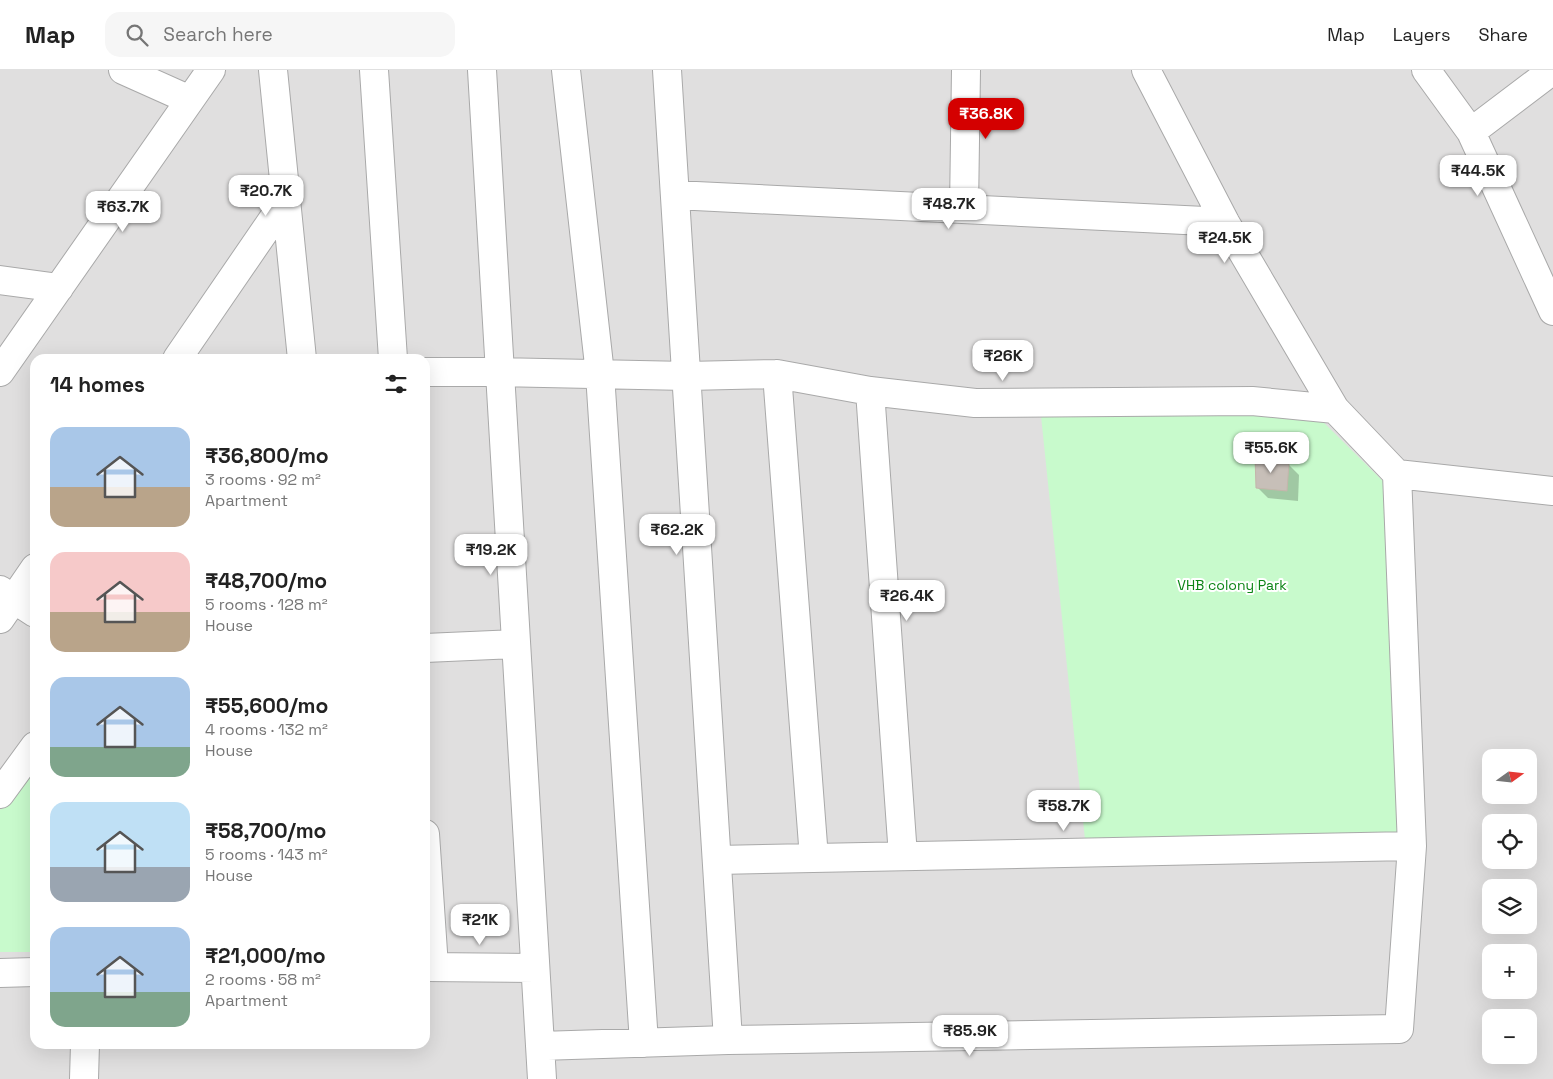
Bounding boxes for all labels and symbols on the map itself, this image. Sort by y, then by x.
pin: ₹36.8K [945,98,1027,140]
pin: ₹44.5K [1437,154,1519,197]
pin: ₹20.7K [225,174,307,217]
pin: ₹48.7K [908,188,990,230]
pin: ₹63.7K [82,190,164,233]
pin: ₹24.5K [1184,222,1266,264]
pin: ₹26K [973,340,1033,382]
pin: ₹55.6K [1230,432,1312,474]
pin: ₹62.2K [636,514,718,556]
pin: ₹19.2K [450,534,532,576]
park label: VHB colony Park [1177,576,1287,594]
pin: ₹26.4K [866,580,948,622]
north arrow [1482,749,1538,804]
pin: ₹58.7K [1023,790,1105,832]
pin: ₹21K [450,904,510,946]
pin: ₹85.9K [929,1014,1011,1057]

